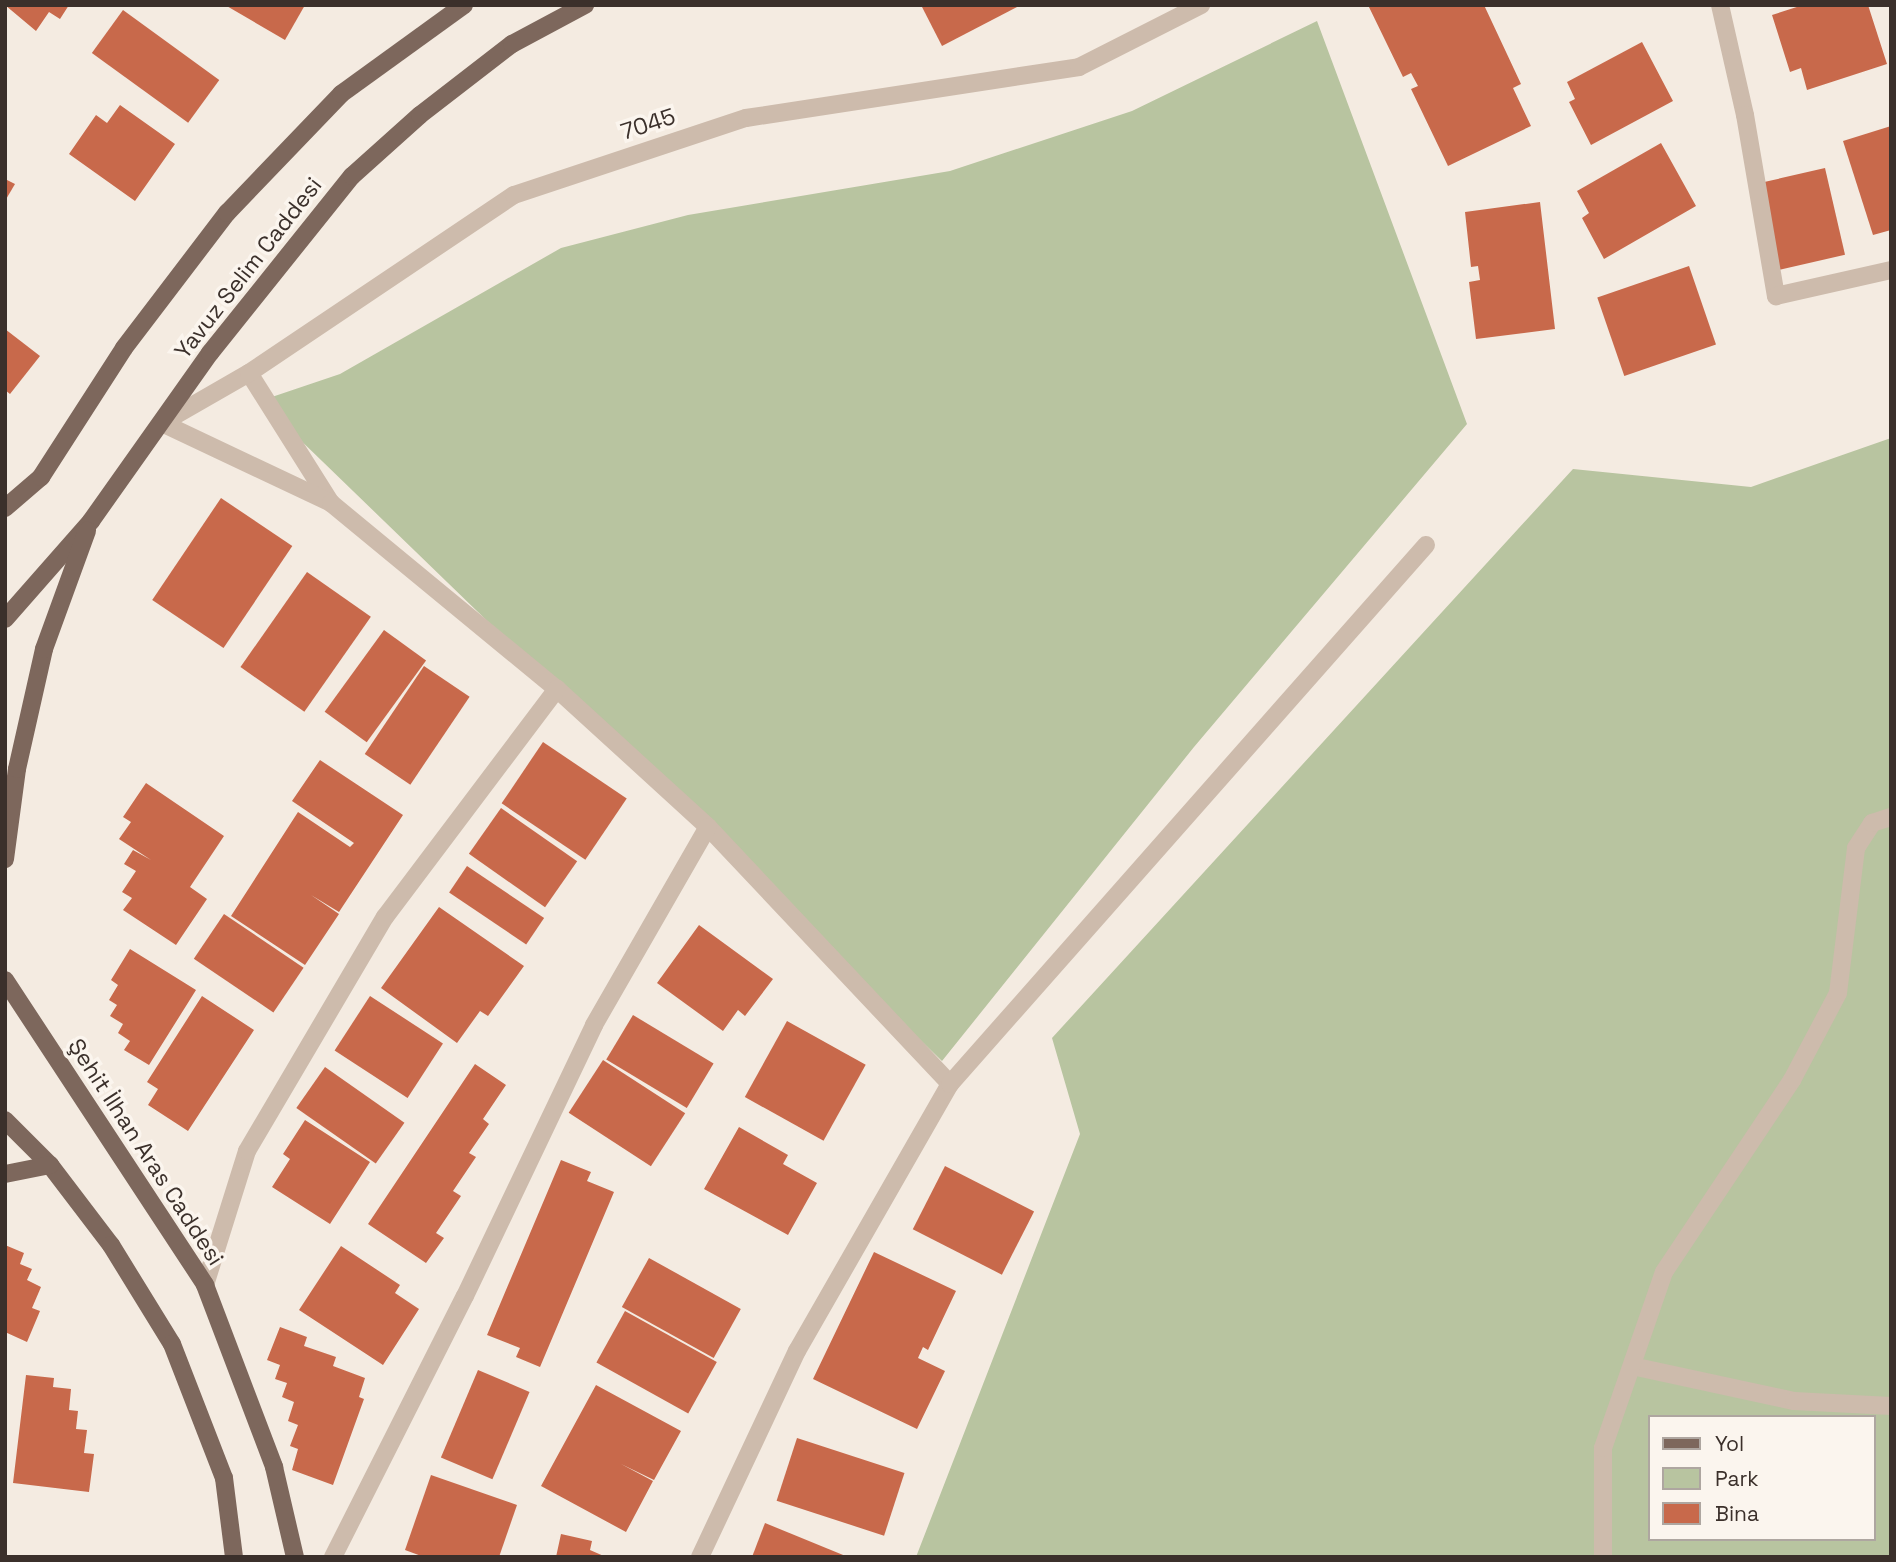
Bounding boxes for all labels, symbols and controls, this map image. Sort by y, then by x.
street label: 7045 [617,102,679,146]
street label: Yavuz Selim Caddesi [169,172,327,364]
street label: Şehit İlhan Aras Caddesi [62,1033,230,1271]
legend [1647,1415,1875,1541]
text: Yol [1715,1430,1744,1457]
text: Park [1715,1465,1759,1492]
text: Bina [1715,1500,1759,1527]

